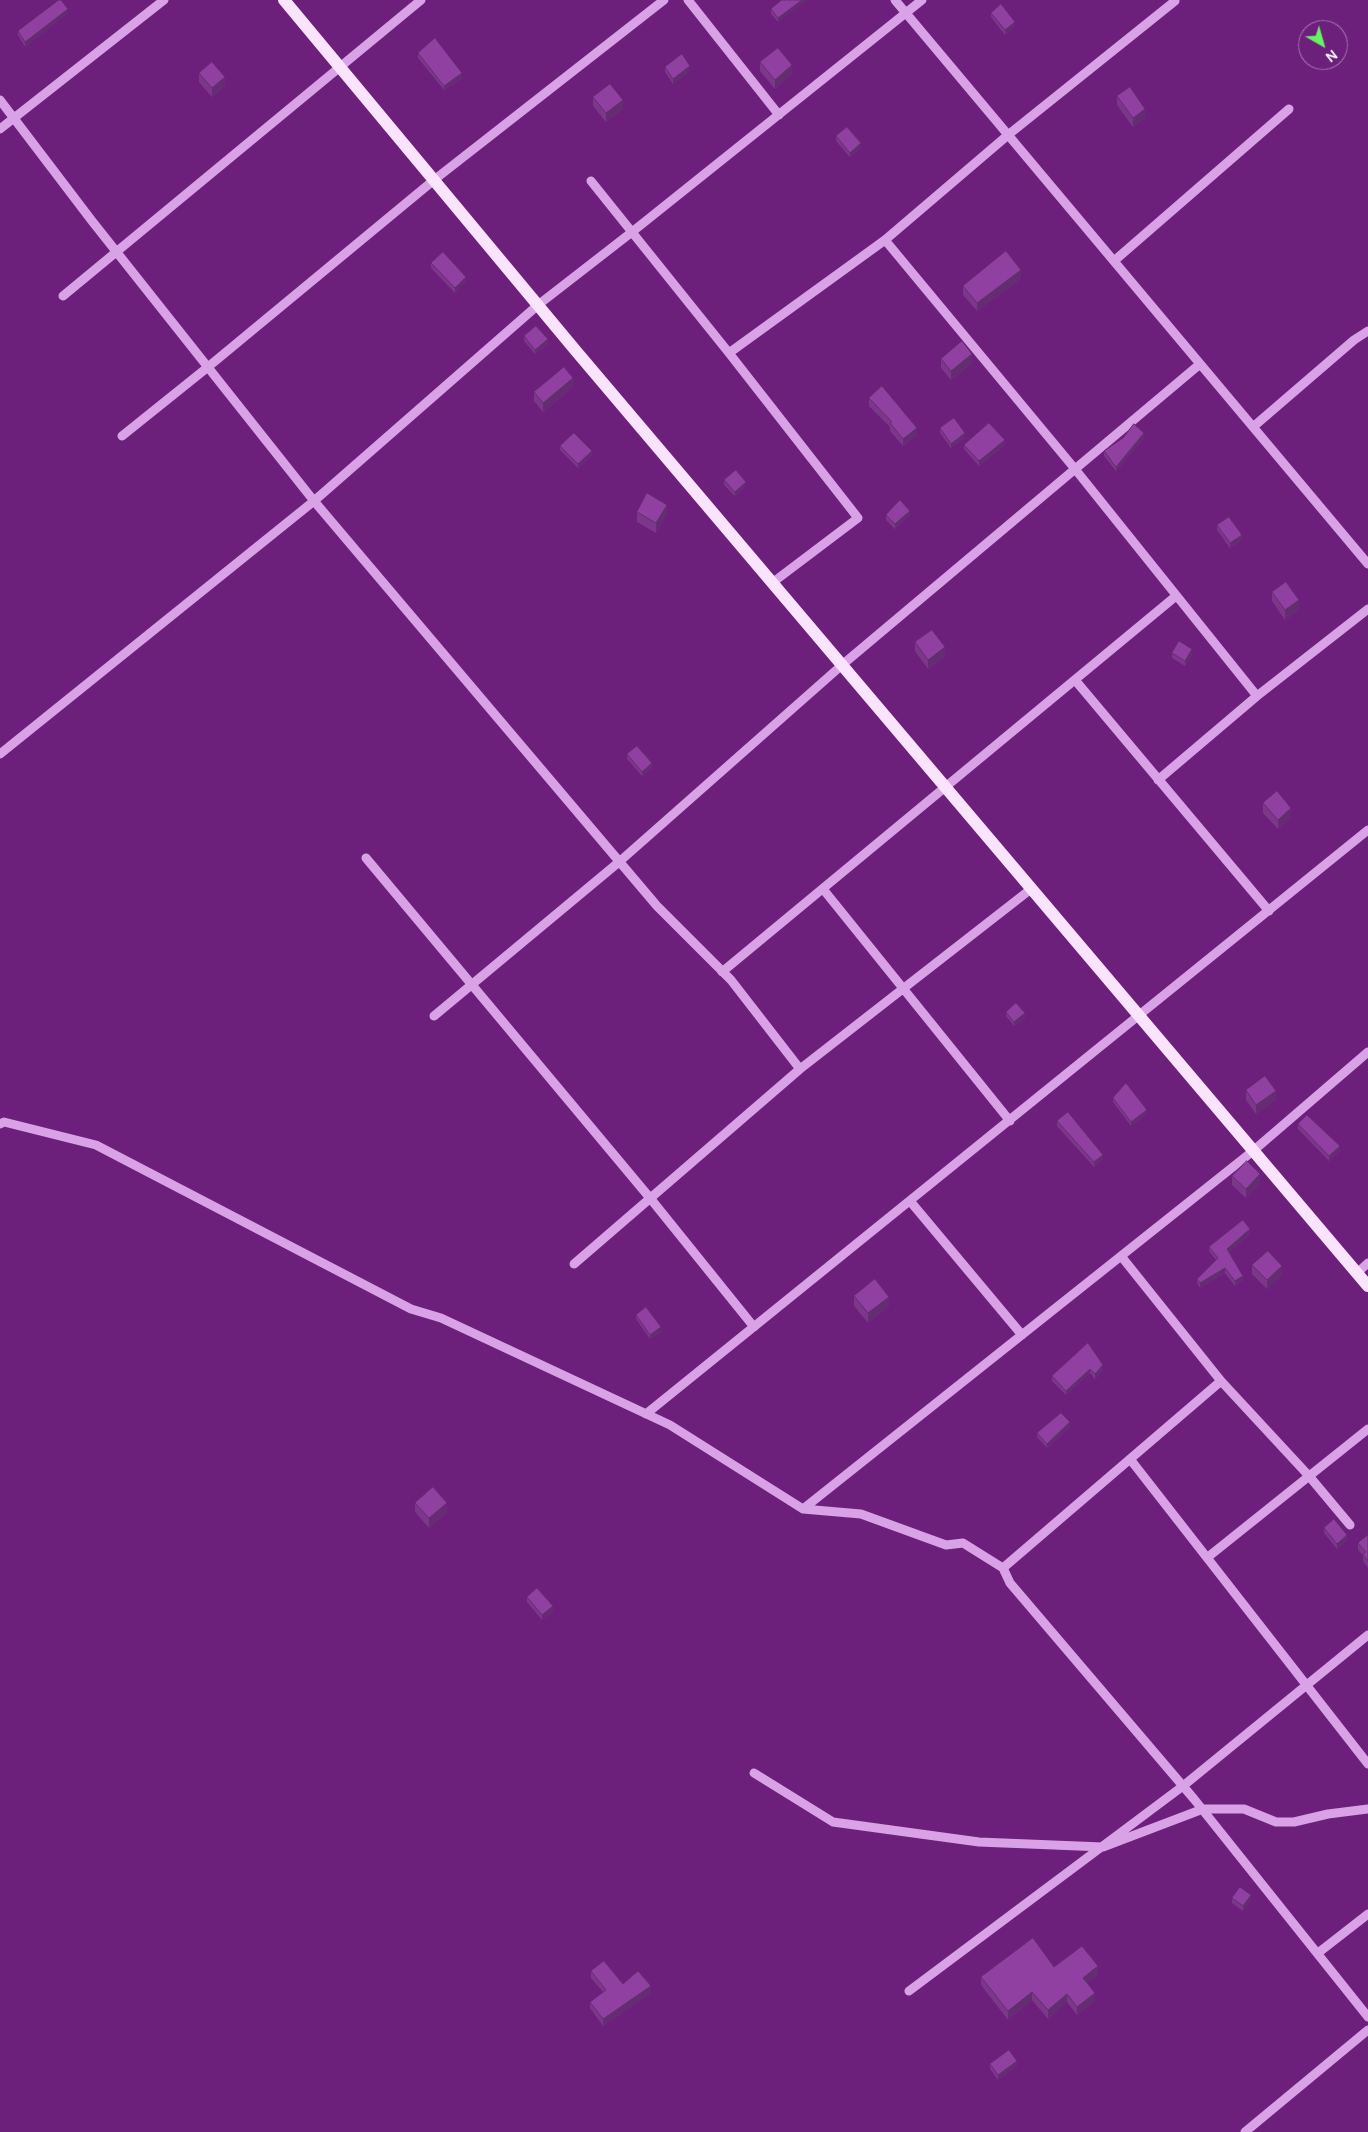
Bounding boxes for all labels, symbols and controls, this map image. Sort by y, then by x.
north arrow [1298,20,1348,70]
text: N [1322,46,1342,67]

